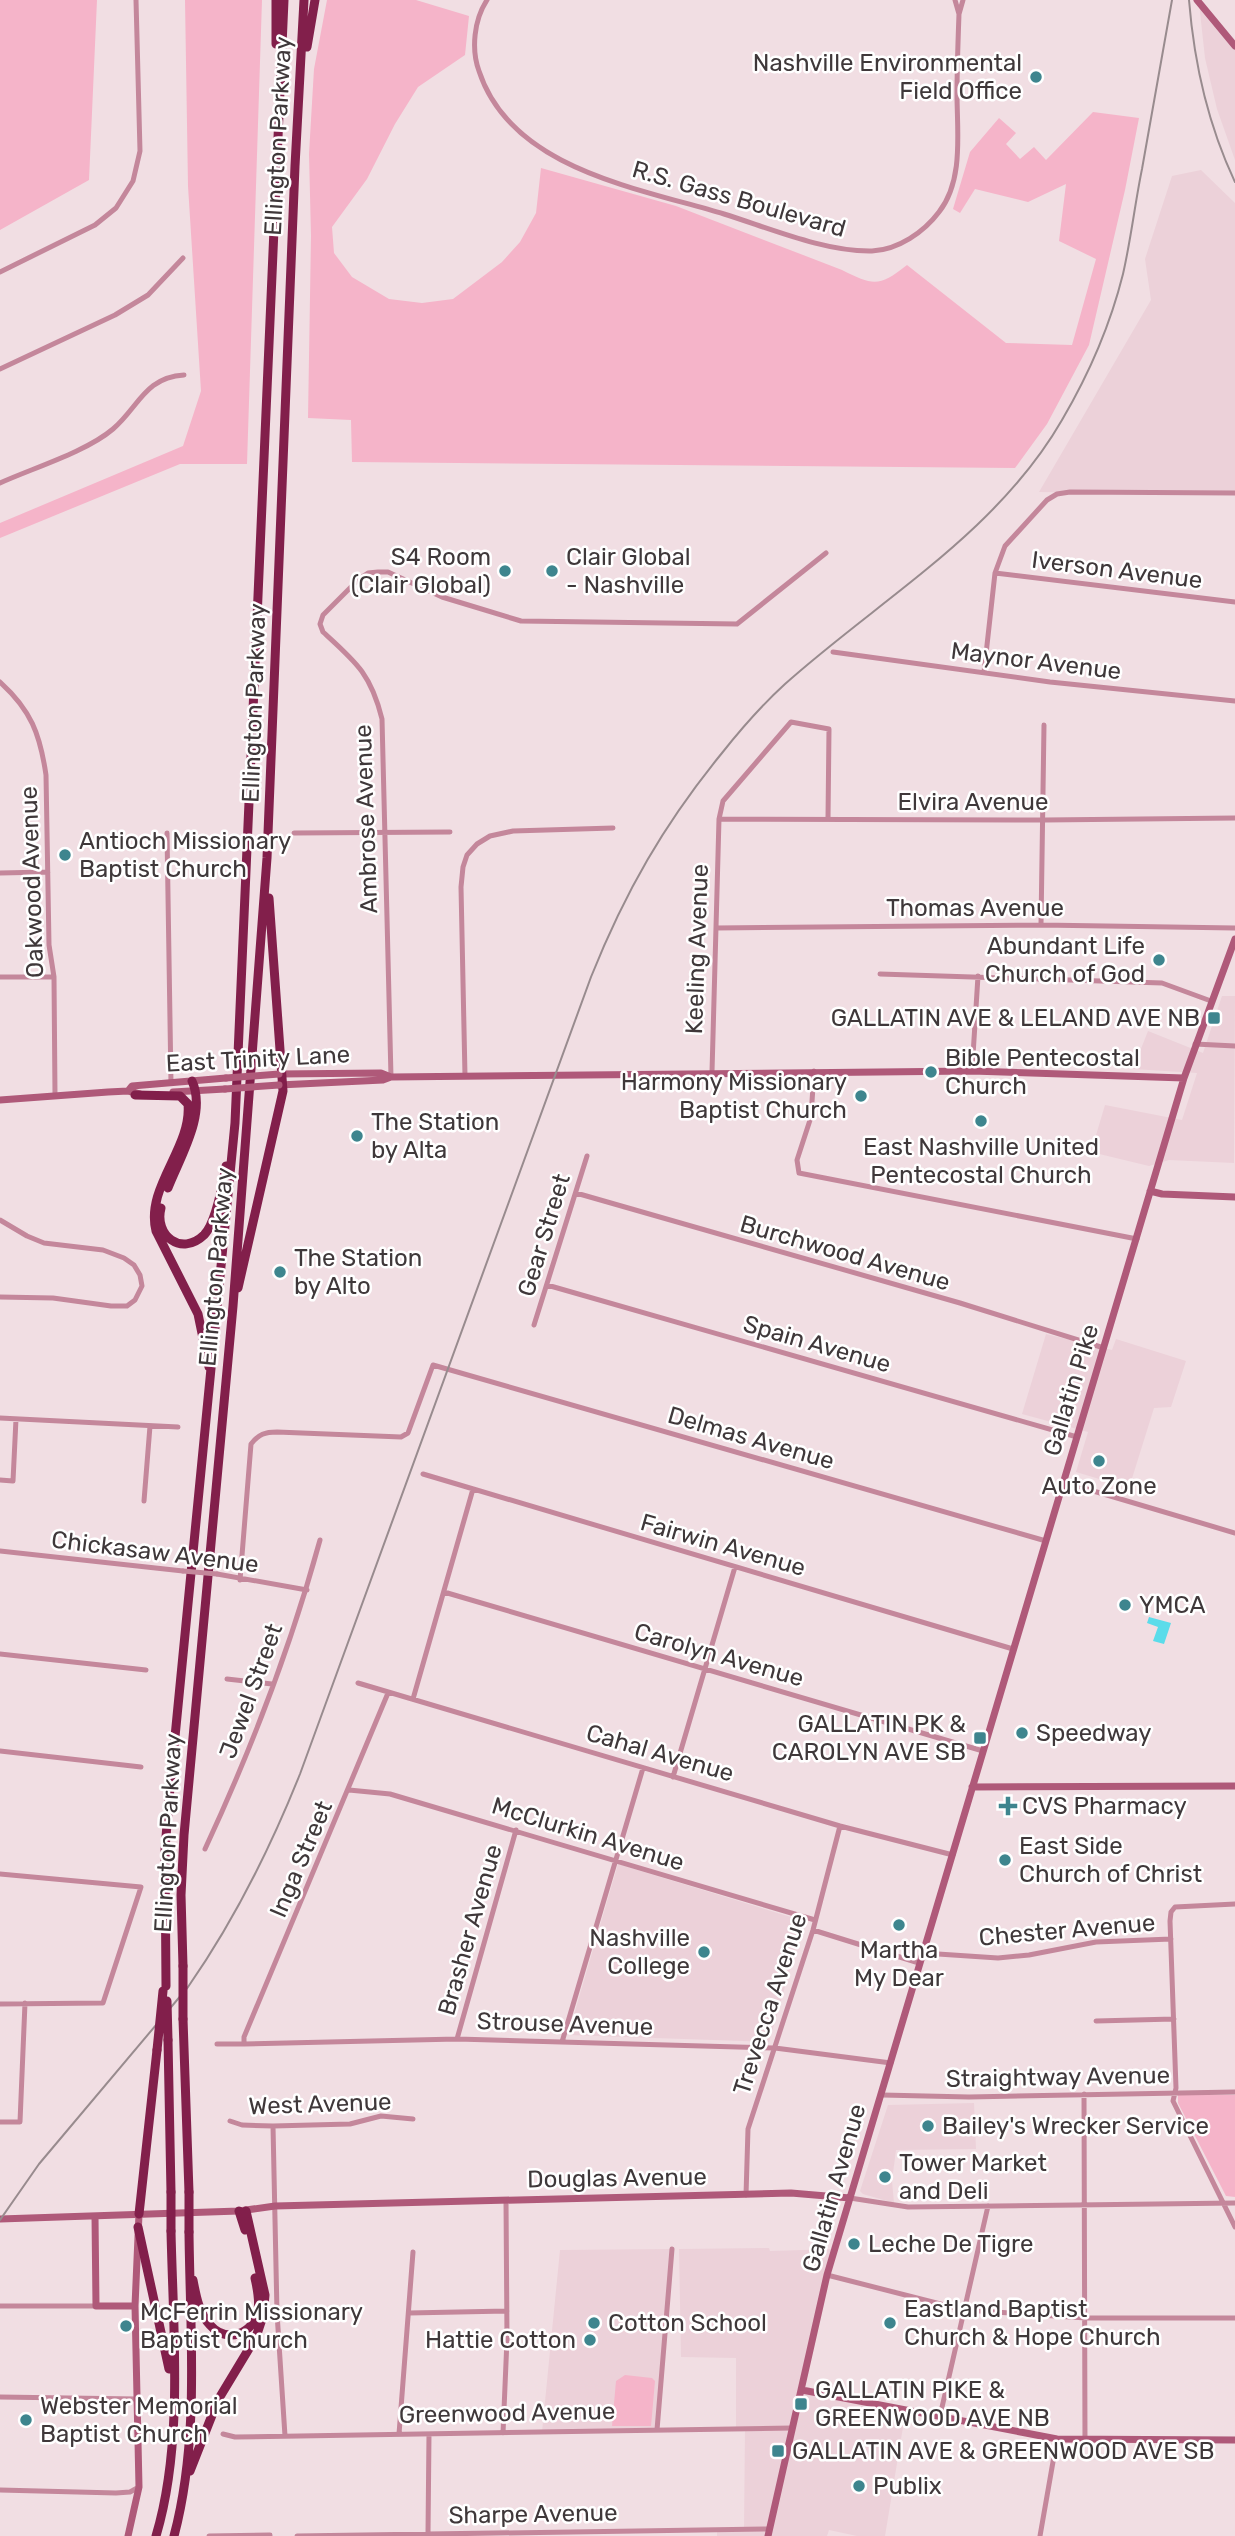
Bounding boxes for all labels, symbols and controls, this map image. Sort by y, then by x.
street label: Ellington Parkway [259,36,297,236]
place label: Nashville Environmental Field Office [753,49,1022,105]
marker: Nashville Environmental Field Office [1028,69,1044,85]
street label: R.S. Gass Boulevard [629,155,849,243]
place label: S4 Room (Clair Global) [351,543,491,599]
place label: Clair Global - Nashville [566,543,691,599]
street label: Iverson Avenue [1030,546,1204,594]
marker: S4 Room (Clair Global) [497,563,513,579]
marker: Clair Global - Nashville [544,563,560,579]
street label: Ellington Parkway [237,603,271,803]
street label: Maynor Avenue [949,637,1123,685]
street label: Ambrose Avenue [349,724,383,914]
street label: Oakwood Avenue [15,786,49,978]
street label: Elvira Avenue [898,788,1048,816]
place label: Antioch Missionary Baptist Church [79,827,291,883]
marker: Antioch Missionary Baptist Church [57,847,73,863]
street label: Keeling Avenue [680,863,714,1035]
street label: Thomas Avenue [886,894,1064,922]
place label: Abundant Life Church of God [985,932,1145,988]
marker: Abundant Life Church of God [1151,952,1167,968]
place label: GALLATIN AVE & LELAND AVE NB [831,1004,1200,1032]
marker: GALLATIN AVE & LELAND AVE NB [1206,1010,1222,1026]
street label: East Trinity Lane [165,1040,351,1078]
place label: Bible Pentecostal Church [945,1044,1140,1100]
marker: Bible Pentecostal Church [923,1064,939,1080]
place label: Harmony Missionary Baptist Church [621,1068,847,1124]
marker: Harmony Missionary Baptist Church [853,1088,869,1104]
place label: The Station by Alta [371,1108,499,1164]
marker: East Nashville United Pentecostal Church [973,1113,989,1129]
marker: The Station by Alta [349,1128,365,1144]
place label: East Nashville United Pentecostal Church [863,1133,1099,1189]
street label: Ellington Parkway [193,1166,239,1368]
street label: Gear Street [512,1170,576,1300]
street label: Burchwood Avenue [737,1210,953,1296]
place label: The Station by Alto [294,1244,422,1300]
marker: The Station by Alto [272,1264,288,1280]
street label: Spain Avenue [740,1310,894,1378]
street label: Gallatin Pike [1038,1321,1104,1459]
street label: Delmas Avenue [665,1401,837,1475]
marker: Auto Zone [1091,1453,1107,1469]
place label: Auto Zone [1041,1472,1157,1500]
street label: Fairwin Avenue [637,1508,809,1582]
street label: Chickasaw Avenue [50,1525,260,1579]
place label: YMCA [1139,1591,1205,1619]
marker: YMCA [1117,1597,1133,1613]
street label: Carolyn Avenue [631,1617,807,1693]
street label: Jewel Street [214,1620,288,1762]
place label: GALLATIN PK & CAROLYN AVE SB [772,1710,966,1766]
street label: Cahal Avenue [583,1719,737,1787]
place label: Speedway [1036,1719,1152,1747]
marker: Speedway [1014,1725,1030,1741]
marker: GALLATIN PK & CAROLYN AVE SB [972,1730,988,1746]
street label: Ellington Parkway [149,1733,187,1933]
street label: McClurkin Avenue [488,1791,688,1877]
place label: CVS Pharmacy [1022,1792,1187,1820]
street label: Inga Street [264,1796,338,1922]
marker: CVS Pharmacy [1000,1798,1016,1814]
place label: East Side Church of Christ [1019,1832,1202,1888]
street label: Brasher Avenue [432,1841,508,2019]
marker: East Side Church of Christ [997,1852,1013,1868]
street label: Chester Avenue [978,1908,1156,1952]
street label: Trevecca Avenue [727,1910,813,2098]
marker: Martha My Dear [891,1917,907,1933]
place label: Nashville College [589,1924,690,1980]
place label: Martha My Dear [854,1936,944,1992]
marker: Nashville College [696,1944,712,1960]
street label: Strouse Avenue [476,2007,654,2041]
street label: Straightway Avenue [946,2061,1170,2093]
street label: West Avenue [248,2088,392,2120]
street label: Gallatin Avenue [797,2101,871,2275]
place label: Bailey's Wrecker Service [942,2112,1209,2140]
marker: Bailey's Wrecker Service [920,2118,936,2134]
place label: Tower Market and Deli [899,2149,1047,2205]
street label: Douglas Avenue [527,2162,707,2194]
marker: Tower Market and Deli [877,2169,893,2185]
place label: Leche De Tigre [868,2230,1033,2258]
marker: Leche De Tigre [846,2236,862,2252]
place label: Eastland Baptist Church & Hope Church [904,2295,1161,2351]
place label: McFerrin Missionary Baptist Church [140,2298,363,2354]
place label: Cotton School [608,2309,767,2337]
marker: Cotton School [586,2315,602,2331]
marker: Eastland Baptist Church & Hope Church [882,2315,898,2331]
marker: McFerrin Missionary Baptist Church [118,2318,134,2334]
place label: Hattie Cotton [425,2326,576,2354]
marker: Hattie Cotton [582,2332,598,2348]
place label: GALLATIN PIKE & GREENWOOD AVE NB [815,2376,1050,2432]
place label: Webster Memorial Baptist Church [40,2392,238,2448]
marker: GALLATIN PIKE & GREENWOOD AVE NB [793,2396,809,2412]
street label: Greenwood Avenue [398,2397,616,2429]
marker: Webster Memorial Baptist Church [18,2412,34,2428]
place label: GALLATIN AVE & GREENWOOD AVE SB [792,2437,1215,2465]
marker: GALLATIN AVE & GREENWOOD AVE SB [770,2443,786,2459]
place label: Publix [873,2472,942,2500]
marker: Publix [851,2478,867,2494]
street label: Sharpe Avenue [448,2499,618,2529]

